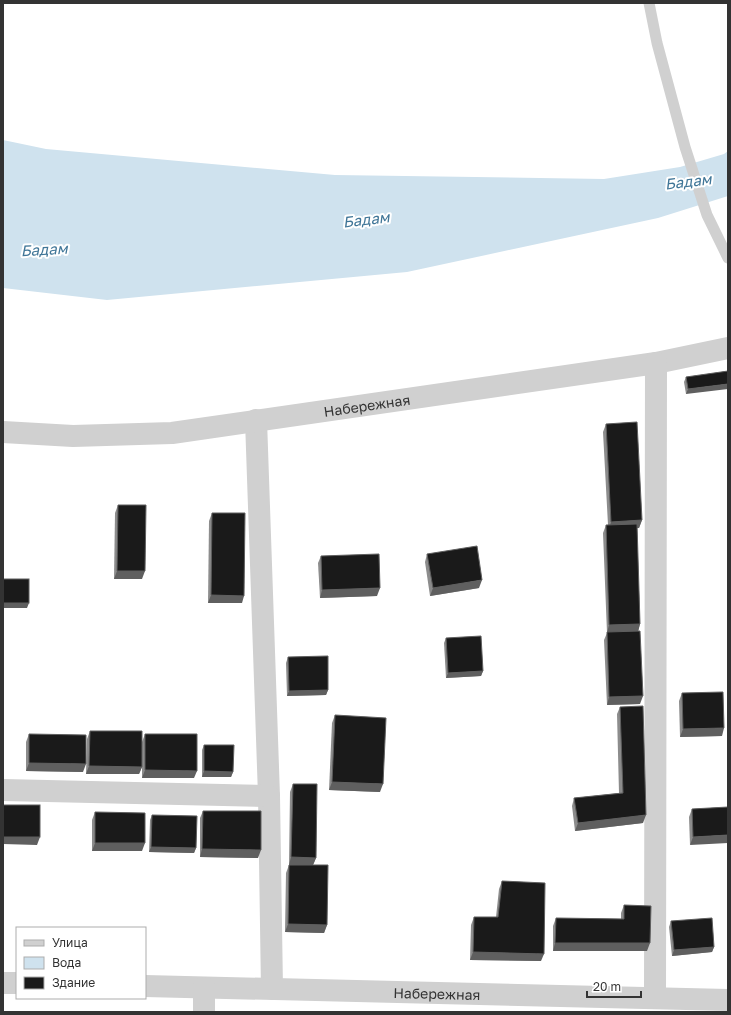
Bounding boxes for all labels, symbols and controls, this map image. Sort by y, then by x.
water label: Бадам [664,169,714,193]
water label: Бадам [342,207,392,231]
water label: Бадам [20,239,69,259]
street label: Набережная [322,390,411,419]
legend [16,927,146,999]
text: Улица [52,935,88,950]
text: Вода [52,955,81,970]
scale bar [587,973,641,999]
text: Здание [52,975,95,990]
text: 20 m [593,979,621,994]
street label: Набережная [393,983,481,1003]

